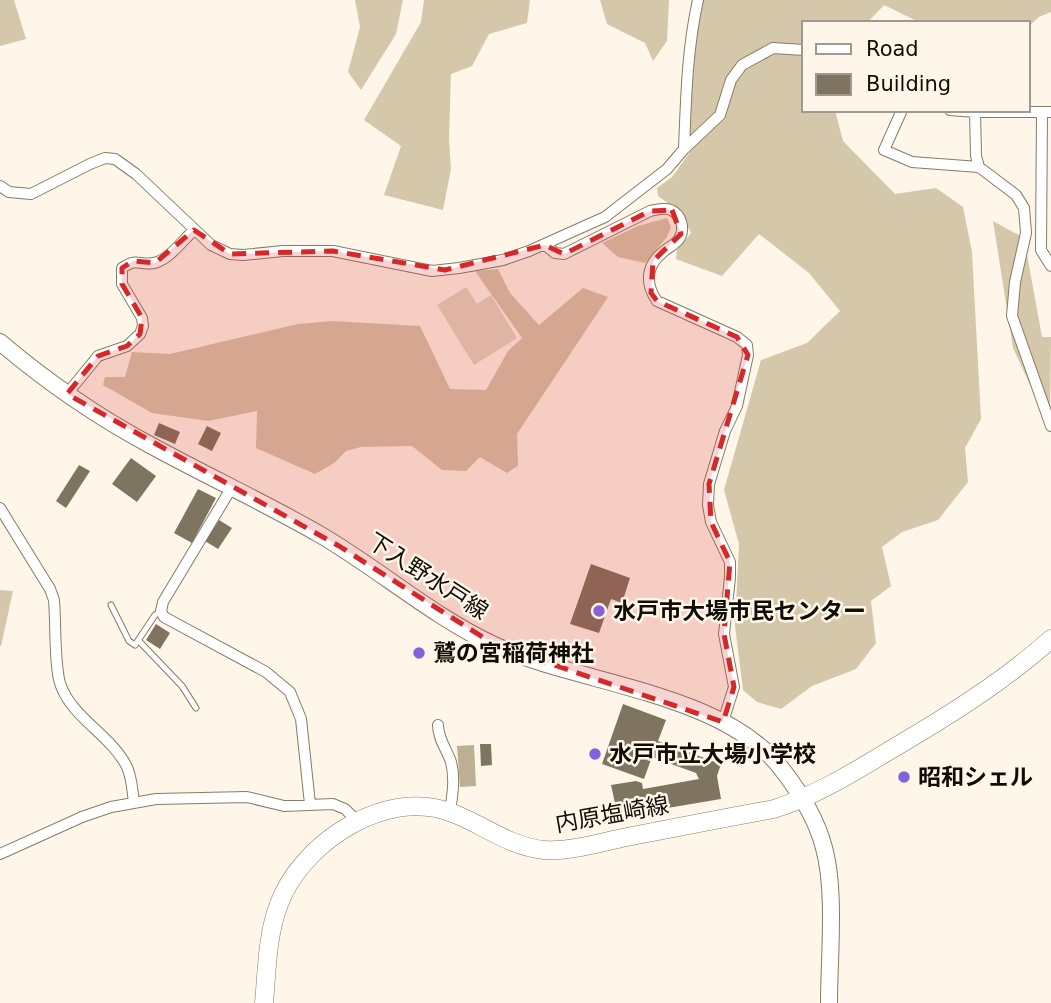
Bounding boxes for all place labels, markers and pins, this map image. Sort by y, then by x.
place label: 水戸市大場市民センター [613,598,866,624]
marker: 水戸市大場市民センター [591,603,607,619]
place label: 鷲の宮稲荷神社 [433,640,594,666]
marker: 鷲の宮稲荷神社 [411,645,427,661]
place label: 水戸市立大場小学校 [609,741,816,767]
marker: 水戸市立大場小学校 [587,746,603,762]
place label: 昭和シェル [918,764,1033,790]
marker: 昭和シェル [896,769,912,785]

